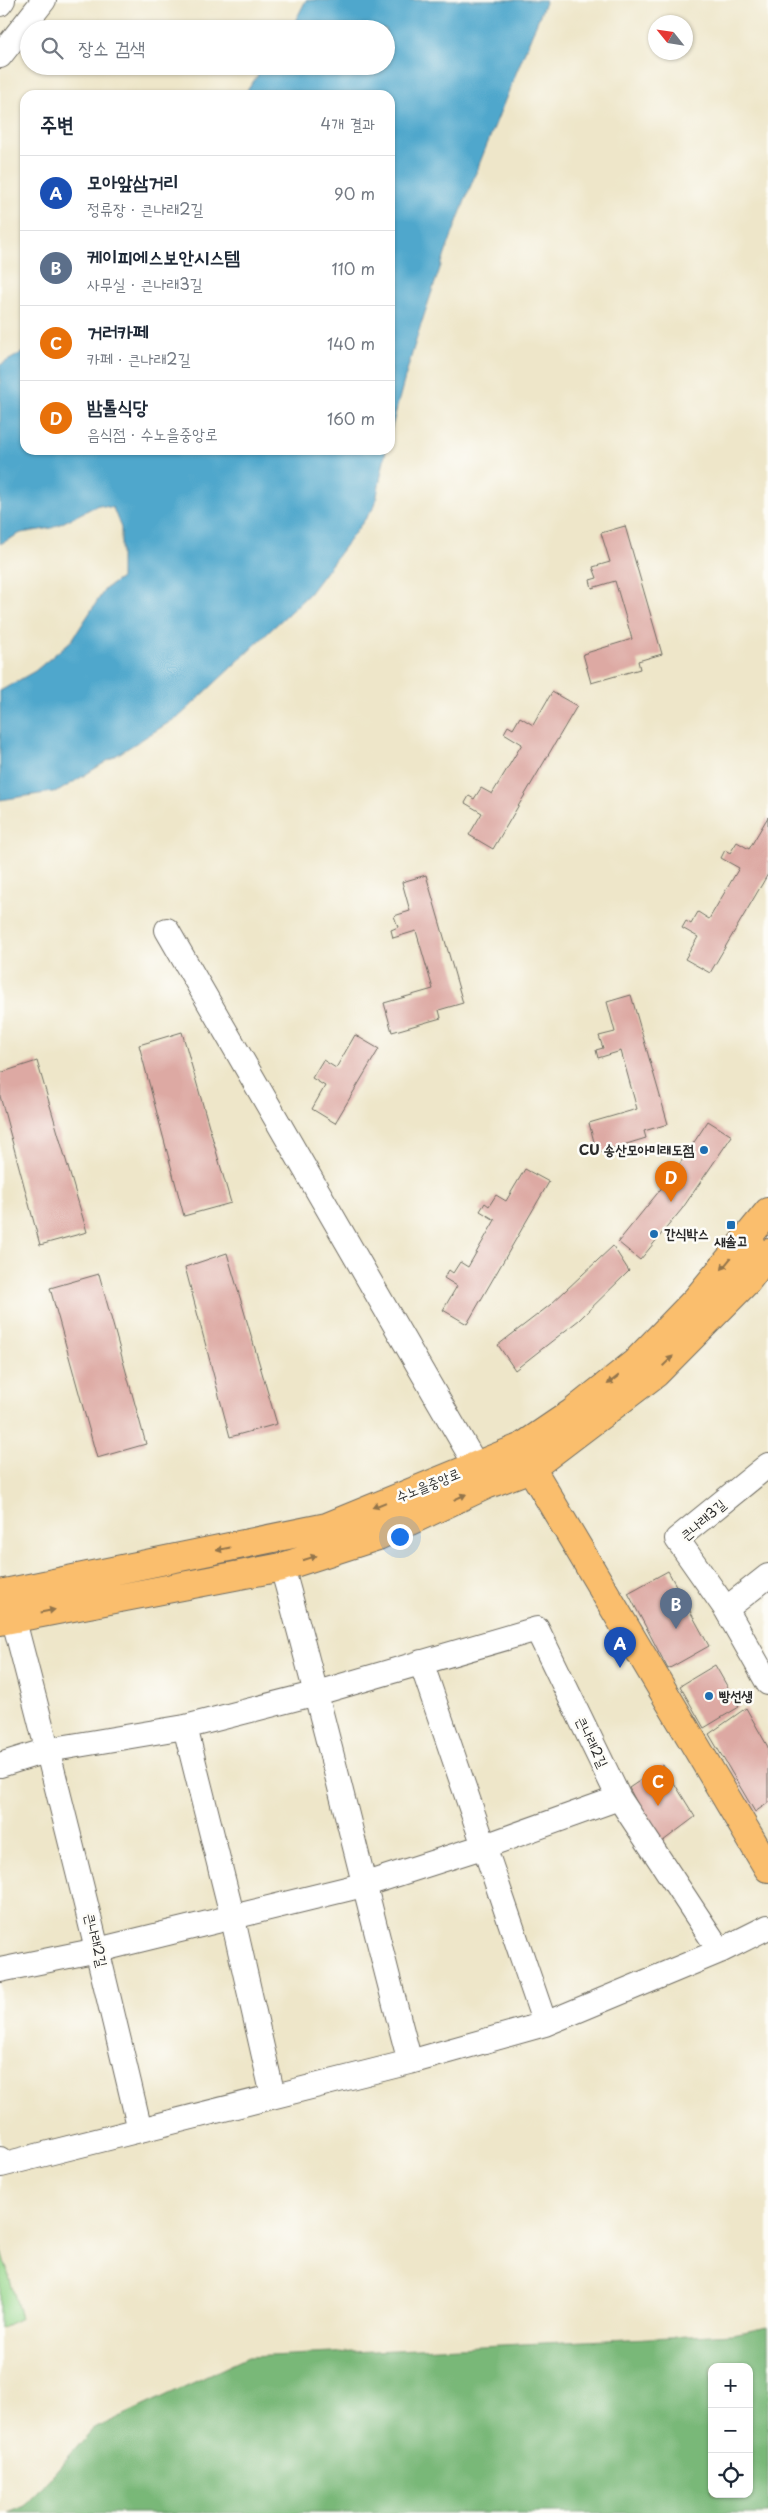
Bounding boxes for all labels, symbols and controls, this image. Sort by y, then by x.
north arrow [648,15,693,60]
search box [20,20,395,75]
text: 장소 검색 [78,33,145,61]
icon: search [38,34,66,62]
text: 주변 [40,107,74,139]
text: 4개 결과 [321,111,375,135]
text: 모아앞삼거리 [87,167,179,195]
text: A [50,181,62,205]
text: 90 m [334,181,375,205]
text: 정류장 · 큰나래2길 [87,196,203,220]
text: 케이피에스보안시스템 [87,242,240,270]
text: B [51,256,61,280]
text: 110 m [332,256,375,280]
text: 사무실 · 큰나래3길 [87,271,203,295]
text: 거러카페 [87,317,148,345]
text: C [50,331,62,355]
text: 140 m [327,331,375,355]
text: 카페 · 큰나래2길 [87,346,191,370]
text: 밤톨식당 [87,392,148,420]
text: D [50,406,62,430]
text: 160 m [327,406,375,430]
text: 음식점 · 수노을중앙로 [87,421,218,445]
place label: CU 송산모아미래도점 [579,1139,695,1160]
marker: CU 송산모아미래도점 [698,1144,710,1156]
pin: D [655,1161,687,1202]
marker: 새솔고 [725,1219,737,1231]
place label: 간식박스 [664,1223,709,1244]
marker: 간식박스 [648,1228,660,1240]
place label: 새솔고 [714,1230,748,1251]
one-way arrow [721,1257,732,1270]
one-way arrow [661,1355,673,1367]
one-way arrow [607,1375,620,1386]
street label: 수노을중앙로 [393,1462,463,1507]
one-way arrow [453,1493,467,1501]
street label: 큰나래3길 [675,1493,731,1545]
one-way arrow [372,1502,386,1510]
your location [387,1524,413,1550]
one-way arrow [216,1545,231,1553]
one-way arrow [302,1554,317,1561]
pin: B [660,1588,692,1629]
one-way arrow [40,1606,56,1614]
pin: A [604,1627,636,1668]
place label: 빵선생 [718,1685,753,1706]
marker: 빵선생 [703,1690,715,1702]
street label: 큰나래2길 [571,1712,614,1772]
pin: C [642,1765,674,1806]
street label: 큰나래2길 [80,1911,113,1970]
map controls [708,2363,753,2498]
button: + [708,2363,753,2408]
button: − [708,2408,753,2453]
button: locate [708,2453,753,2498]

